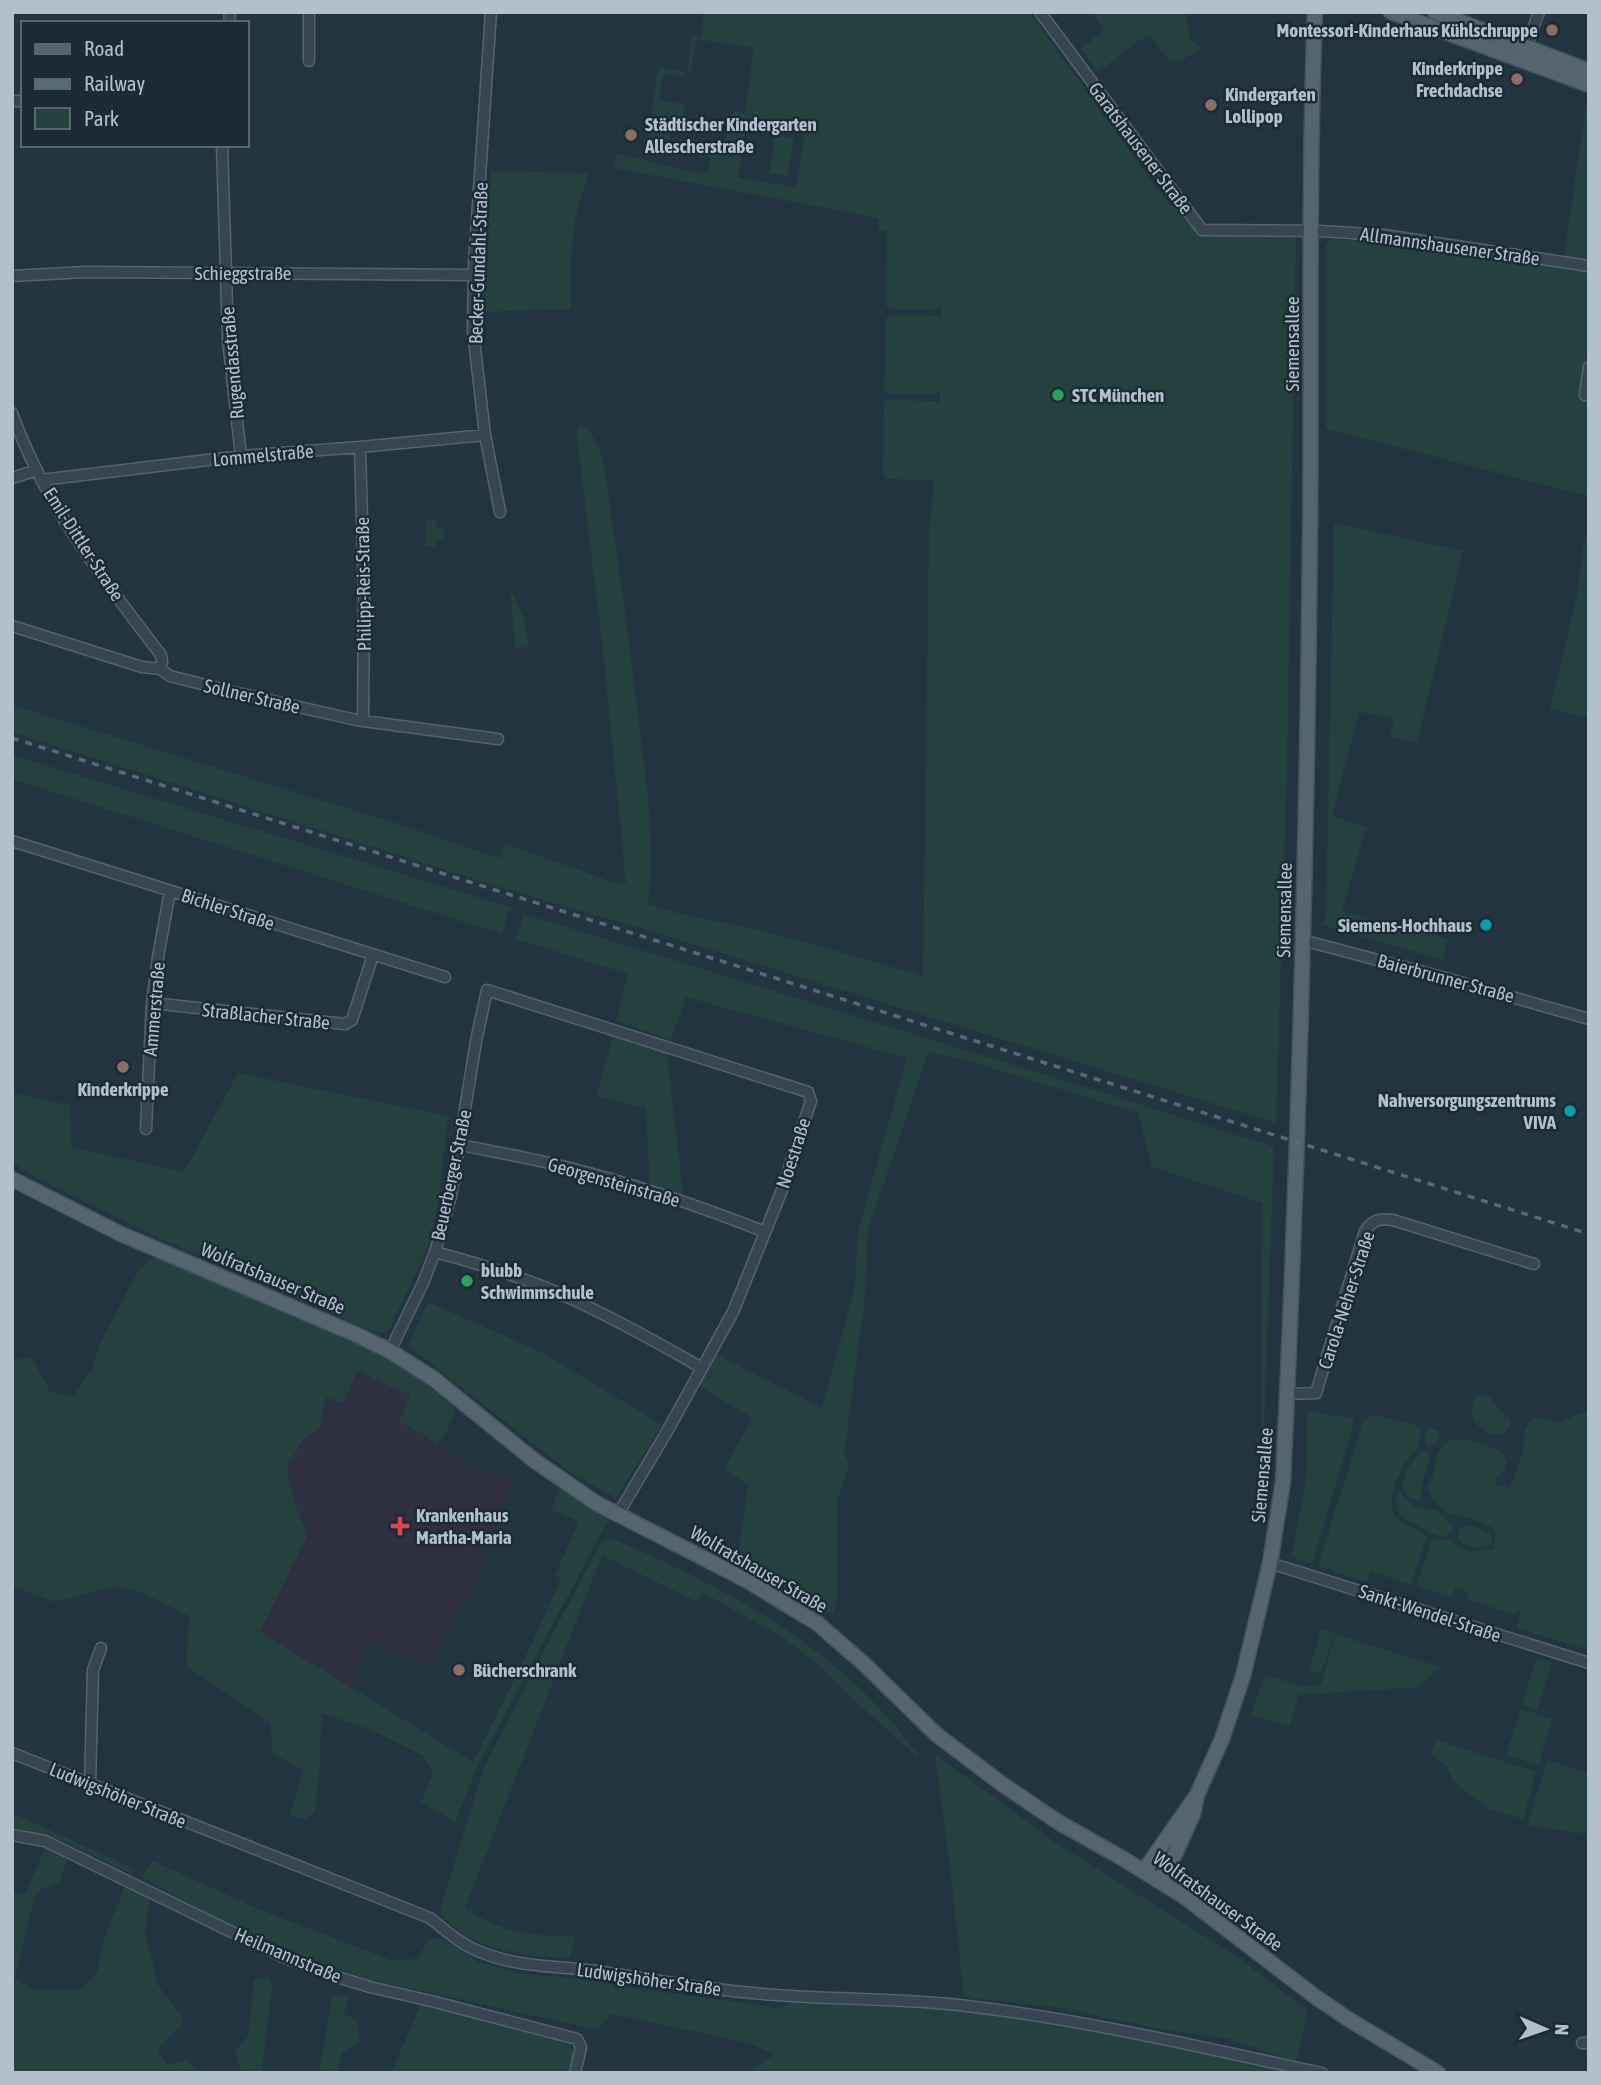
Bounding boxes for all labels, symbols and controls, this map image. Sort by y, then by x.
place label: Montessori-Kinderhaus Kühlschruppe [1277,19,1538,41]
legend [21,21,248,147]
marker: Montessori-Kinderhaus Kühlschruppe [1544,22,1560,38]
text: Road [84,36,124,60]
place label: Kinderkrippe Frechdachse [1412,57,1503,101]
text: Railway [84,71,146,95]
marker: Kinderkrippe Frechdachse [1509,71,1525,87]
street label: Garatshausener Straße [1084,78,1198,218]
place label: Kindergarten Lollipop [1225,83,1316,127]
marker: Kindergarten Lollipop [1203,97,1219,113]
text: Park [84,106,119,130]
place label: Städtischer Kindergarten Allescherstraße [644,113,817,157]
marker: Städtischer Kindergarten Allescherstraße [623,127,639,143]
street label: Becker-Gundahl-Straße [464,182,492,344]
street label: Allmannshausener Straße [1359,223,1541,269]
street label: Schieggstraße [195,262,291,284]
street label: Siemensallee [1281,296,1303,392]
street label: Rugendasstraße [216,306,248,420]
place label: STC München [1072,384,1164,406]
marker: STC München [1050,387,1066,403]
street label: Lommelstraße [212,440,314,470]
street label: Emil-Dittler-Straße [39,483,129,605]
street label: Philipp-Reis-Straße [351,517,375,651]
street label: Sollner Straße [202,674,302,718]
street label: Siemensallee [1272,862,1296,958]
street label: Bichler Straße [179,884,277,934]
place label: Siemens-Hochhaus [1338,914,1472,936]
marker: Siemens-Hochhaus [1478,917,1494,933]
street label: Baierbrunner Straße [1375,949,1517,1007]
street label: Ammerstraße [139,961,169,1057]
street label: Straßlacher Straße [201,998,331,1034]
marker: Kinderkrippe [115,1059,131,1075]
place label: Kinderkrippe [77,1078,169,1100]
place label: Nahversorgungszentrums VIVA [1378,1089,1557,1133]
marker: Nahversorgungszentrums VIVA [1562,1103,1578,1119]
street label: Beuerberger Straße [426,1107,476,1243]
street label: Noestraße [771,1115,815,1191]
street label: Georgensteinstraße [546,1153,682,1211]
street label: Carola-Neher-Straße [1313,1228,1379,1372]
street label: Wolfratshauser Straße [198,1238,348,1318]
place label: blubb Schwimmschule [481,1259,594,1303]
marker: blubb Schwimmschule [459,1273,475,1289]
street label: Siemensallee [1247,1427,1277,1523]
place label: Krankenhaus Martha-Maria [416,1504,512,1548]
marker: Krankenhaus Martha-Maria [390,1516,410,1536]
street label: Wolfratshauser Straße [687,1521,831,1617]
street label: Sankt-Wendel-Straße [1356,1580,1504,1646]
place label: Bücherschrank [473,1659,577,1681]
marker: Bücherschrank [451,1662,467,1678]
street label: Ludwigshöher Straße [46,1758,190,1832]
street label: Wolfratshauser Straße [1149,1847,1287,1955]
street label: Heilmannstraße [231,1923,345,1987]
street label: Ludwigshöher Straße [575,1958,723,2000]
north arrow [1510,1994,1580,2064]
text: N [1551,2024,1573,2036]

